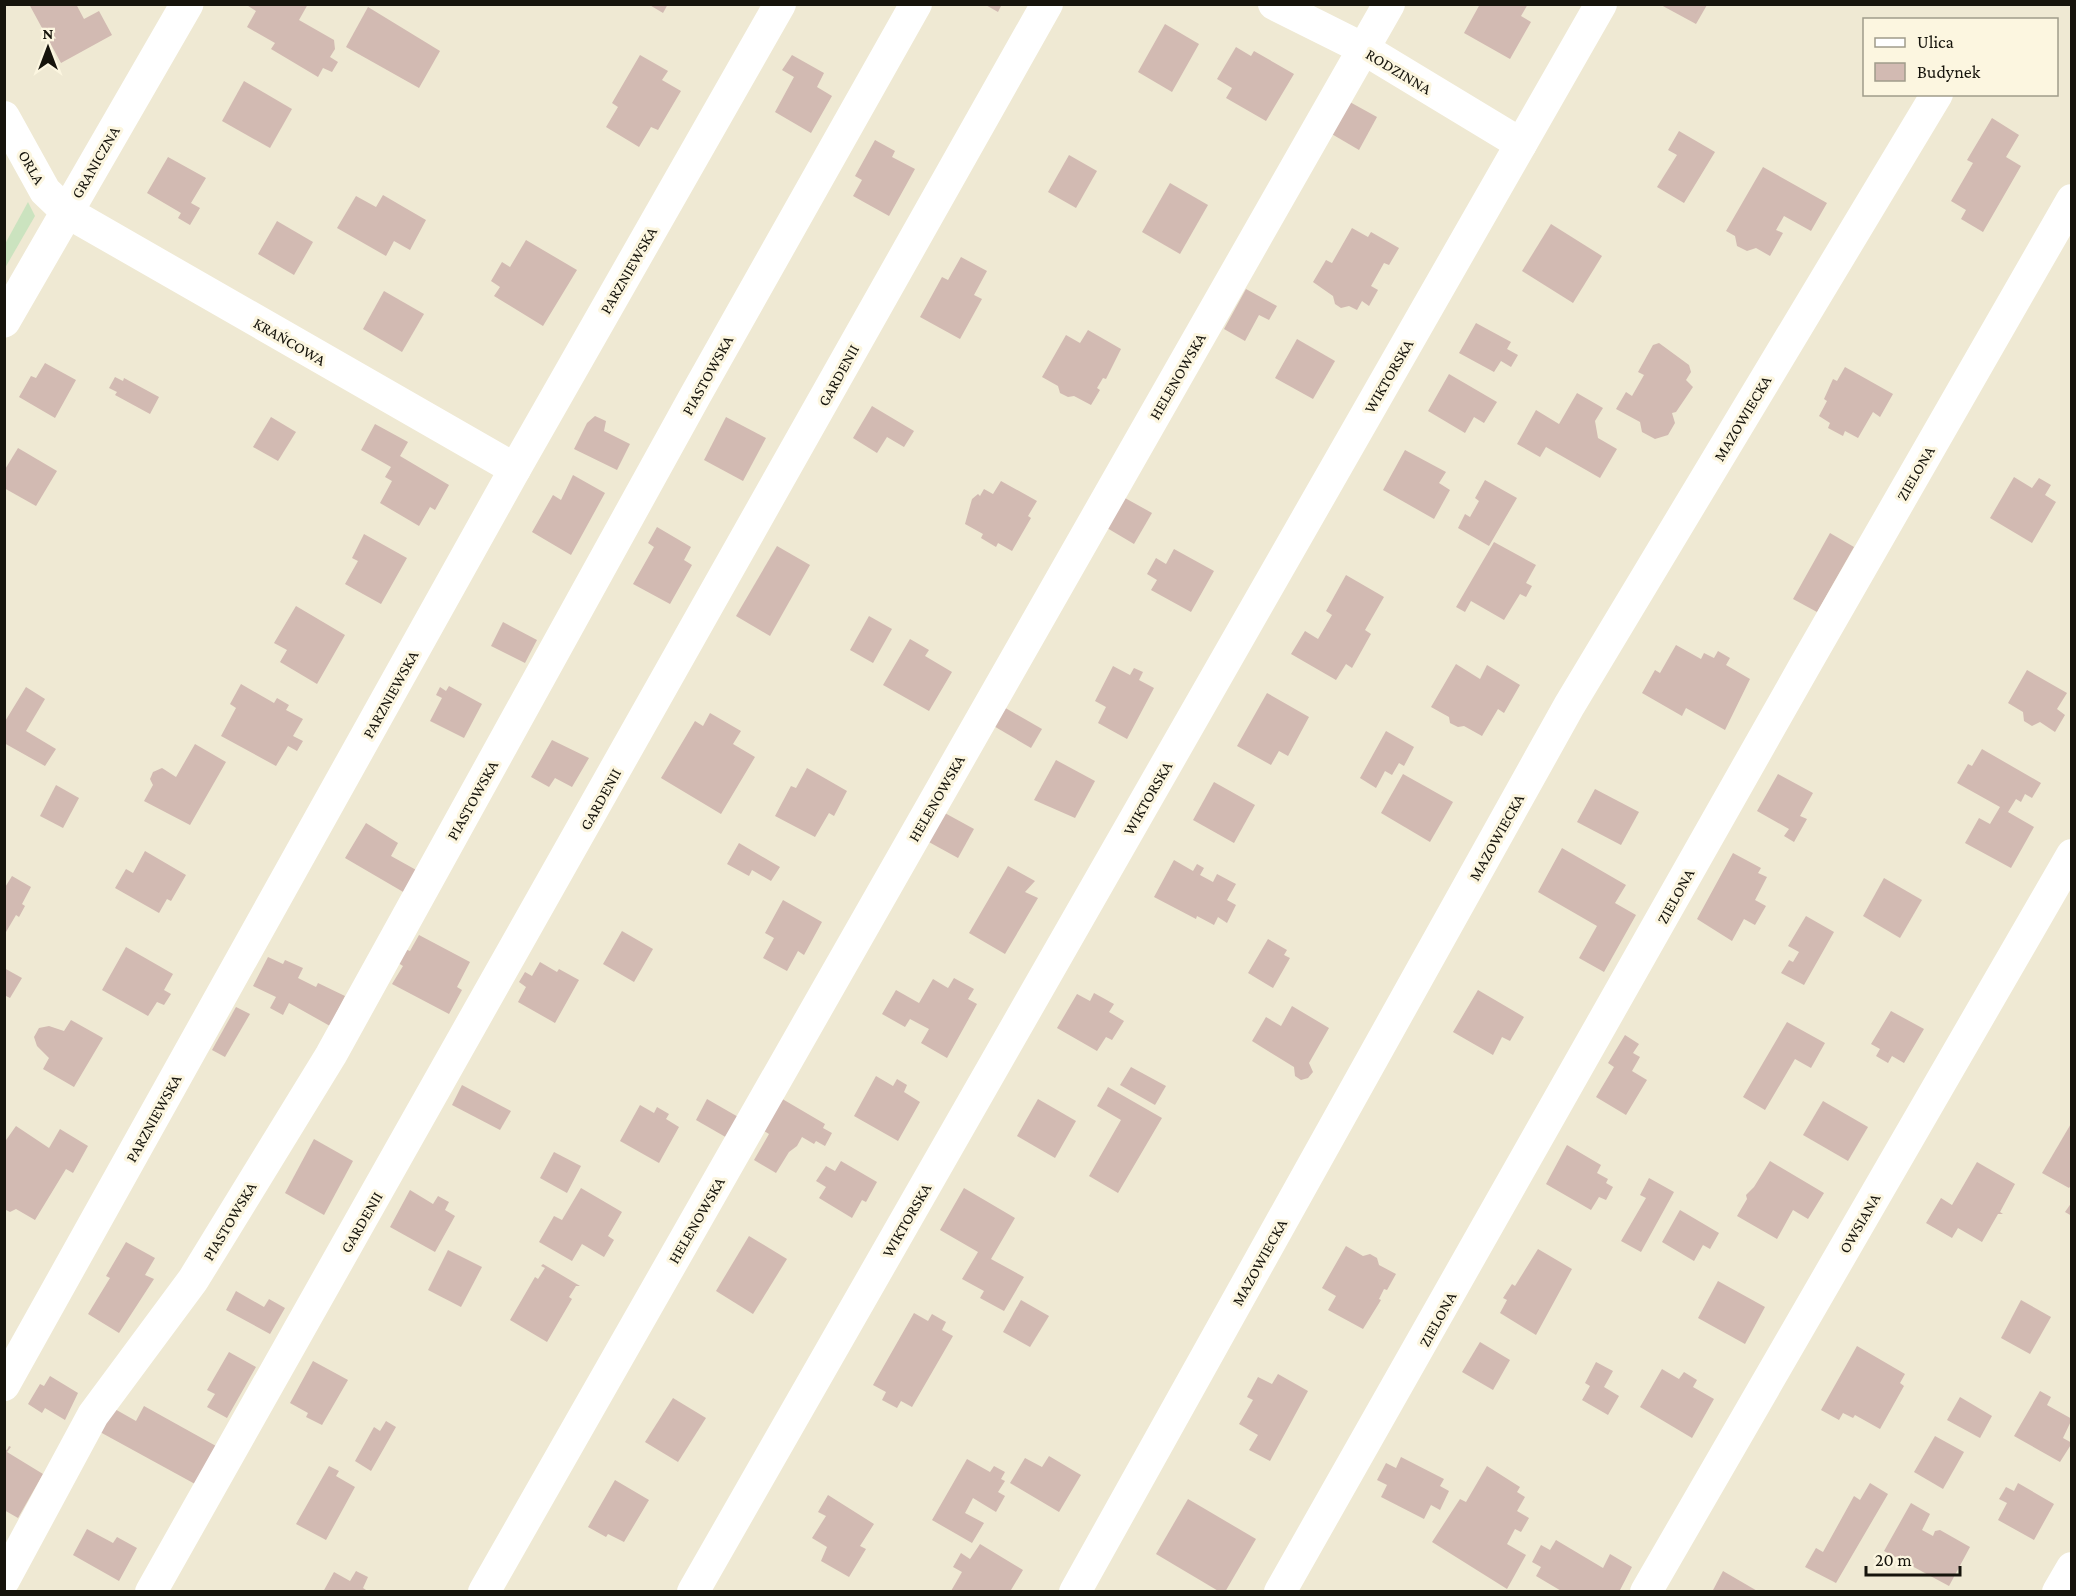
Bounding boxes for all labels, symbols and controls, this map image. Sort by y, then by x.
north arrow [18,18,78,78]
legend [1863,18,2058,96]
text: N [43,25,54,42]
text: Ulica [1917,32,1954,52]
street label: RODZINNA [1363,45,1435,98]
text: Budynek [1917,62,1981,82]
street label: GRANICZNA [68,122,123,201]
street label: ORLA [15,147,49,188]
street label: PARZNIEWSKA [597,223,661,317]
street label: KRAŃCOWA [251,314,330,369]
street label: HELENOWSKA [1146,329,1209,422]
street label: PIASTOWSKA [679,332,737,418]
street label: WIKTORSKA [1361,336,1417,416]
street label: GARDENII [815,341,862,409]
street label: MAZOWIECKA [1710,372,1775,464]
street label: ZIELONA [1893,442,1938,503]
street label: PARZNIEWSKA [359,647,422,741]
street label: HELENOWSKA [905,751,968,844]
street label: PIASTOWSKA [444,757,502,843]
street label: WIKTORSKA [1120,758,1176,838]
street label: GARDENII [577,765,624,833]
street label: MAZOWIECKA [1466,790,1528,884]
street label: ZIELONA [1653,865,1698,927]
street label: PARZNIEWSKA [122,1071,185,1165]
street label: HELENOWSKA [665,1173,728,1266]
street label: PIASTOWSKA [199,1178,260,1263]
street label: WIKTORSKA [879,1180,935,1260]
street label: GARDENII [337,1189,386,1256]
street label: OWSIANA [1836,1190,1884,1256]
street label: MAZOWIECKA [1229,1215,1291,1309]
street label: ZIELONA [1415,1288,1460,1350]
scale bar [1866,1539,1960,1577]
text: 20 m [1875,1550,1912,1570]

